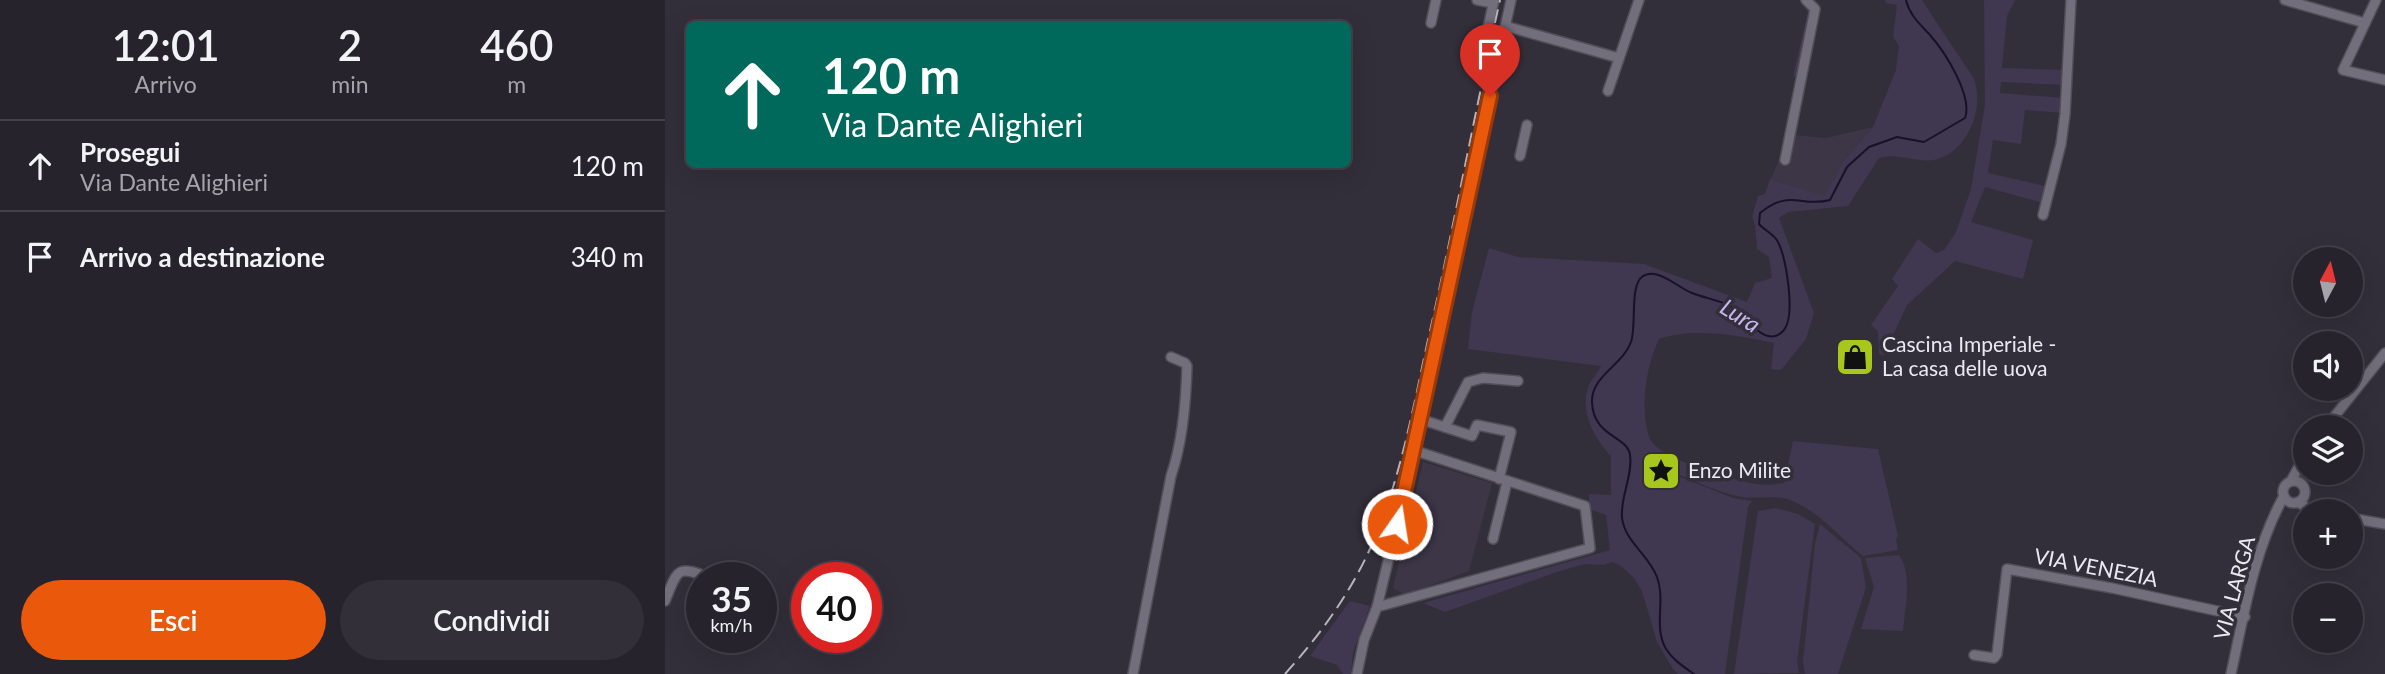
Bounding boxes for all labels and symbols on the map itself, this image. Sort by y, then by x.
pin [1460,24,1520,96]
north arrow [2293,247,2363,317]
water label: Lura [1716,292,1766,338]
place label: Cascina Imperiale - La casa delle uova [1882,331,2056,380]
shop icon: Cascina Imperiale - La casa delle uova [1834,336,1876,378]
place icon: Enzo Milite [1640,450,1682,492]
place label: Enzo Milite [1688,457,1791,482]
position arrow [1360,487,1434,561]
street label: VIA LARGA [2208,532,2260,642]
street label: VIA VENEZIA [2032,542,2161,591]
speed limit sign: 40 [791,562,882,653]

